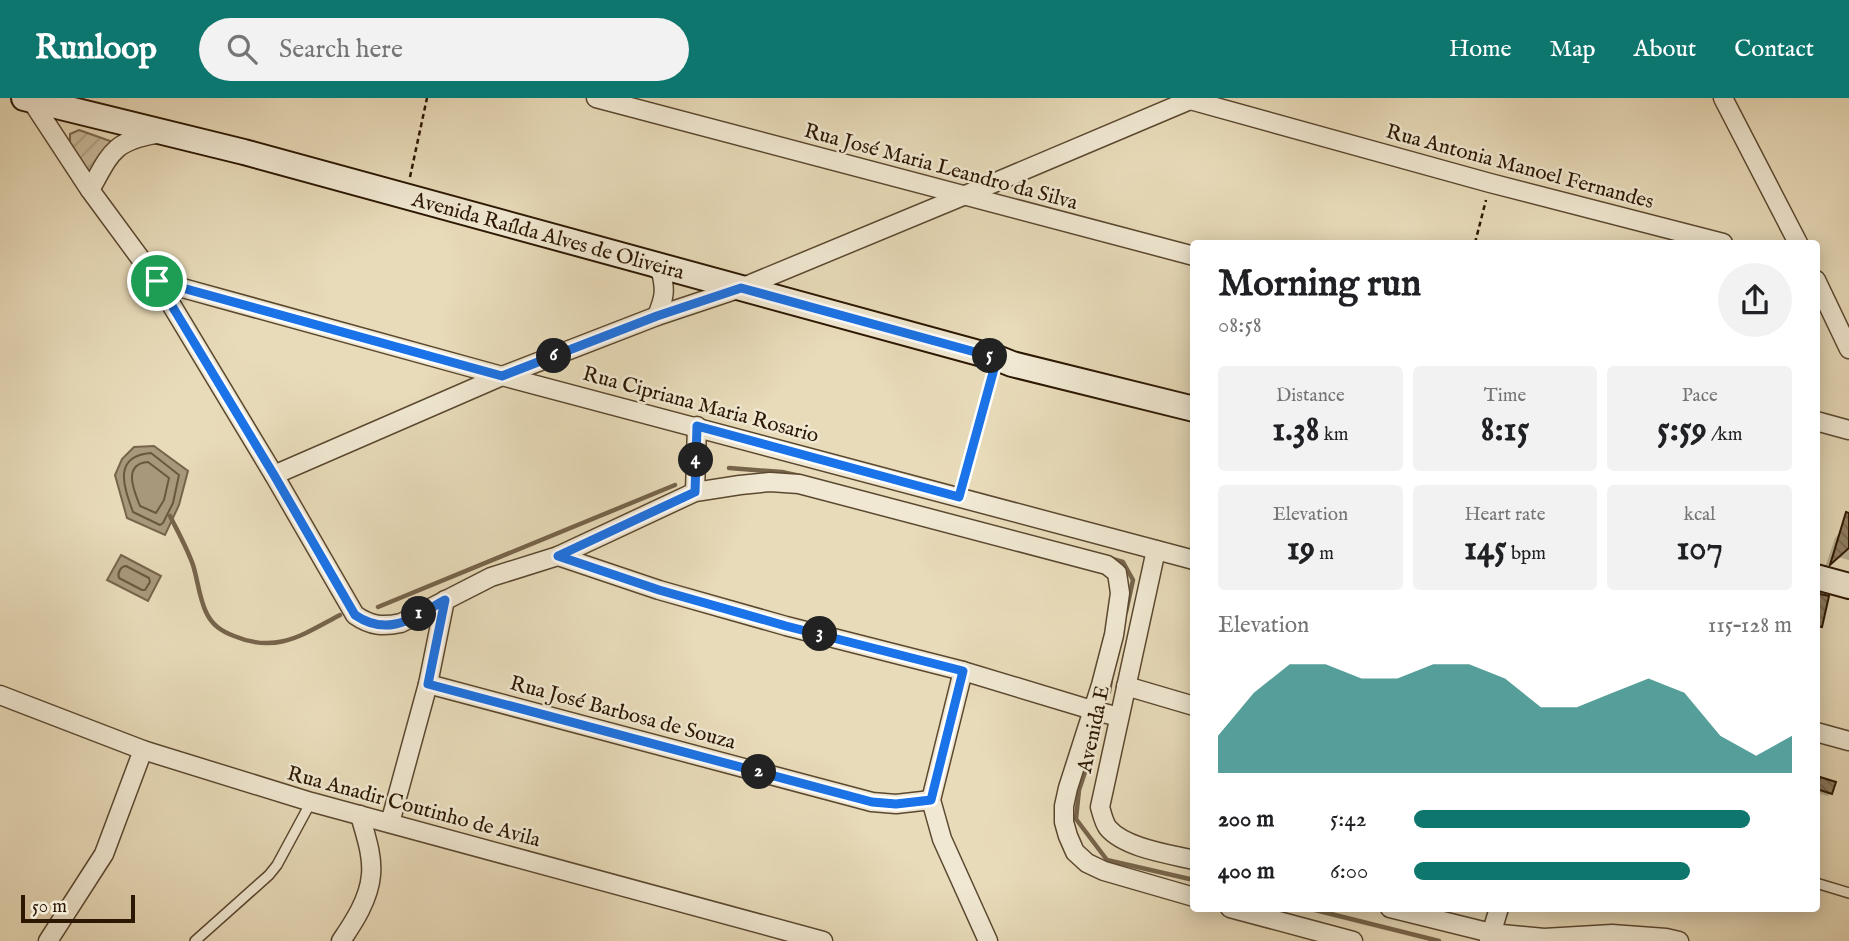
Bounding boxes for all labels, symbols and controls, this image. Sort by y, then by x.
search box [199,18,689,81]
text: Runloop [35,28,157,70]
icon: search [223,30,261,68]
text: Search here [279,33,403,66]
text: Home [1449,34,1512,65]
text: Map [1550,34,1596,65]
text: About [1634,34,1696,65]
text: Contact [1734,34,1814,65]
street label: Rua José Maria Leandro da Silva [801,118,1081,217]
street label: Rua Antonia Manoel Fernandes [1383,119,1656,216]
street label: Avenida Raílda Alves de Oliveira [408,186,688,287]
pin [127,251,187,311]
text: Morning run [1218,261,1421,309]
icon: arrive [138,262,176,300]
button: share [1718,263,1792,337]
text: 08:58 [1218,311,1262,340]
pin: 6 [536,338,572,374]
pin: 5 [972,338,1007,374]
text: 6 [549,343,558,367]
text: 5 [986,343,993,367]
street label: Rua Cipriana Maria Rosario [580,361,822,450]
text: Distance [1276,384,1345,408]
text: Time [1484,384,1526,408]
text: Pace [1682,384,1718,408]
text: 1.38 [1272,408,1320,453]
text: 8:15 [1481,408,1529,453]
text: 5:59 [1657,408,1707,453]
text: km [1320,423,1349,447]
text: /km [1707,423,1742,447]
pin: 4 [678,442,714,478]
text: 4 [691,447,700,471]
text: Elevation [1273,503,1348,527]
text: Heart rate [1464,503,1546,527]
text: kcal [1684,503,1716,527]
text: 19 [1287,527,1315,572]
text: 145 [1464,527,1507,572]
text: 107 [1676,527,1723,572]
text: m [1315,542,1334,566]
text: bpm [1507,542,1546,566]
pin: 1 [402,596,436,632]
text: 1 [415,601,422,625]
text: Elevation [1218,611,1309,640]
text: 115–128 m [1708,611,1792,640]
pin: 3 [802,616,838,652]
text: 3 [816,621,823,645]
street label: Rua José Barbosa de Souza [507,670,739,757]
street label: Avenida E [1072,683,1117,776]
pin: 2 [742,754,776,790]
text: 2 [754,759,763,783]
street label: Rua Anadir Coutinho de Avila [284,761,544,855]
text: 200 m [1218,805,1274,834]
text: 5:42 [1330,805,1366,834]
text: 400 m [1218,857,1275,886]
text: 6:00 [1330,857,1368,886]
scale bar [21,892,135,924]
text: 50 m [32,895,67,919]

